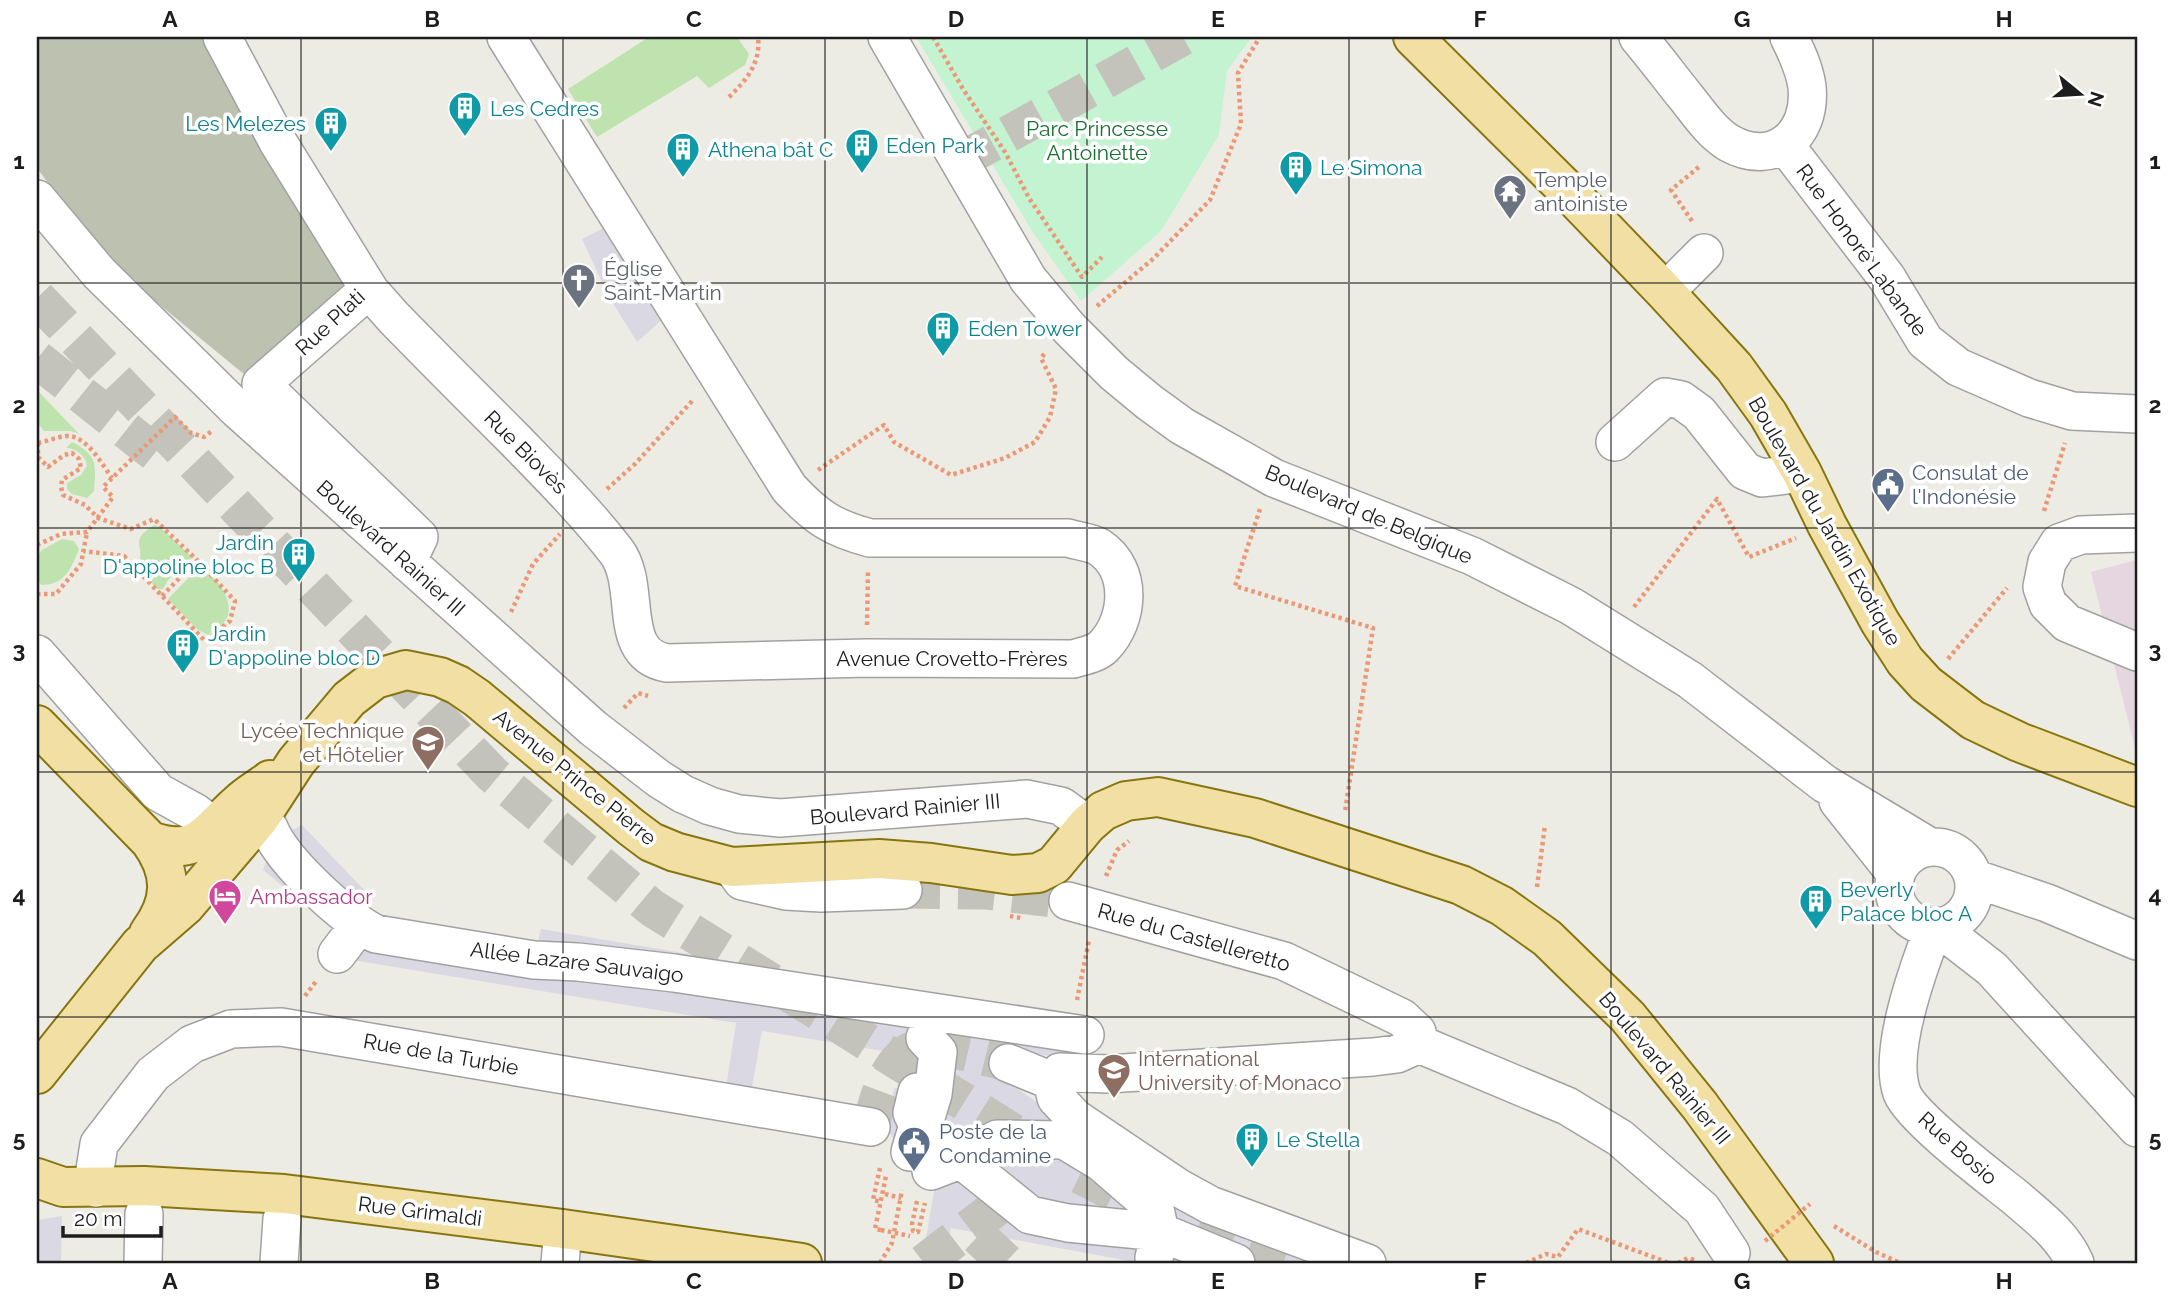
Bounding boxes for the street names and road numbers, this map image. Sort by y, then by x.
street label: Rue Honoré Labande [1791,159,1933,341]
street label: Rue Plati [290,284,370,360]
street label: Boulevard du Jardin Exotique [1743,392,1907,650]
street label: Rue Biovès [479,405,573,499]
street label: Boulevard de Belgique [1262,459,1476,569]
street label: Boulevard Rainier III [312,475,470,621]
street label: Avenue Crovetto-Frères [836,646,1068,671]
street label: Avenue Prince Pierre [489,704,661,850]
street label: Boulevard Rainier III [809,788,1001,830]
street label: Rue du Castelleretto [1095,898,1293,976]
street label: Allée Lazare Sauvaigo [469,936,685,988]
street label: Boulevard Rainier III [1594,987,1736,1149]
street label: Rue de la Turbie [361,1028,521,1080]
street label: Rue Bosio [1913,1106,2003,1190]
street label: Rue Grimaldi [357,1191,483,1231]

